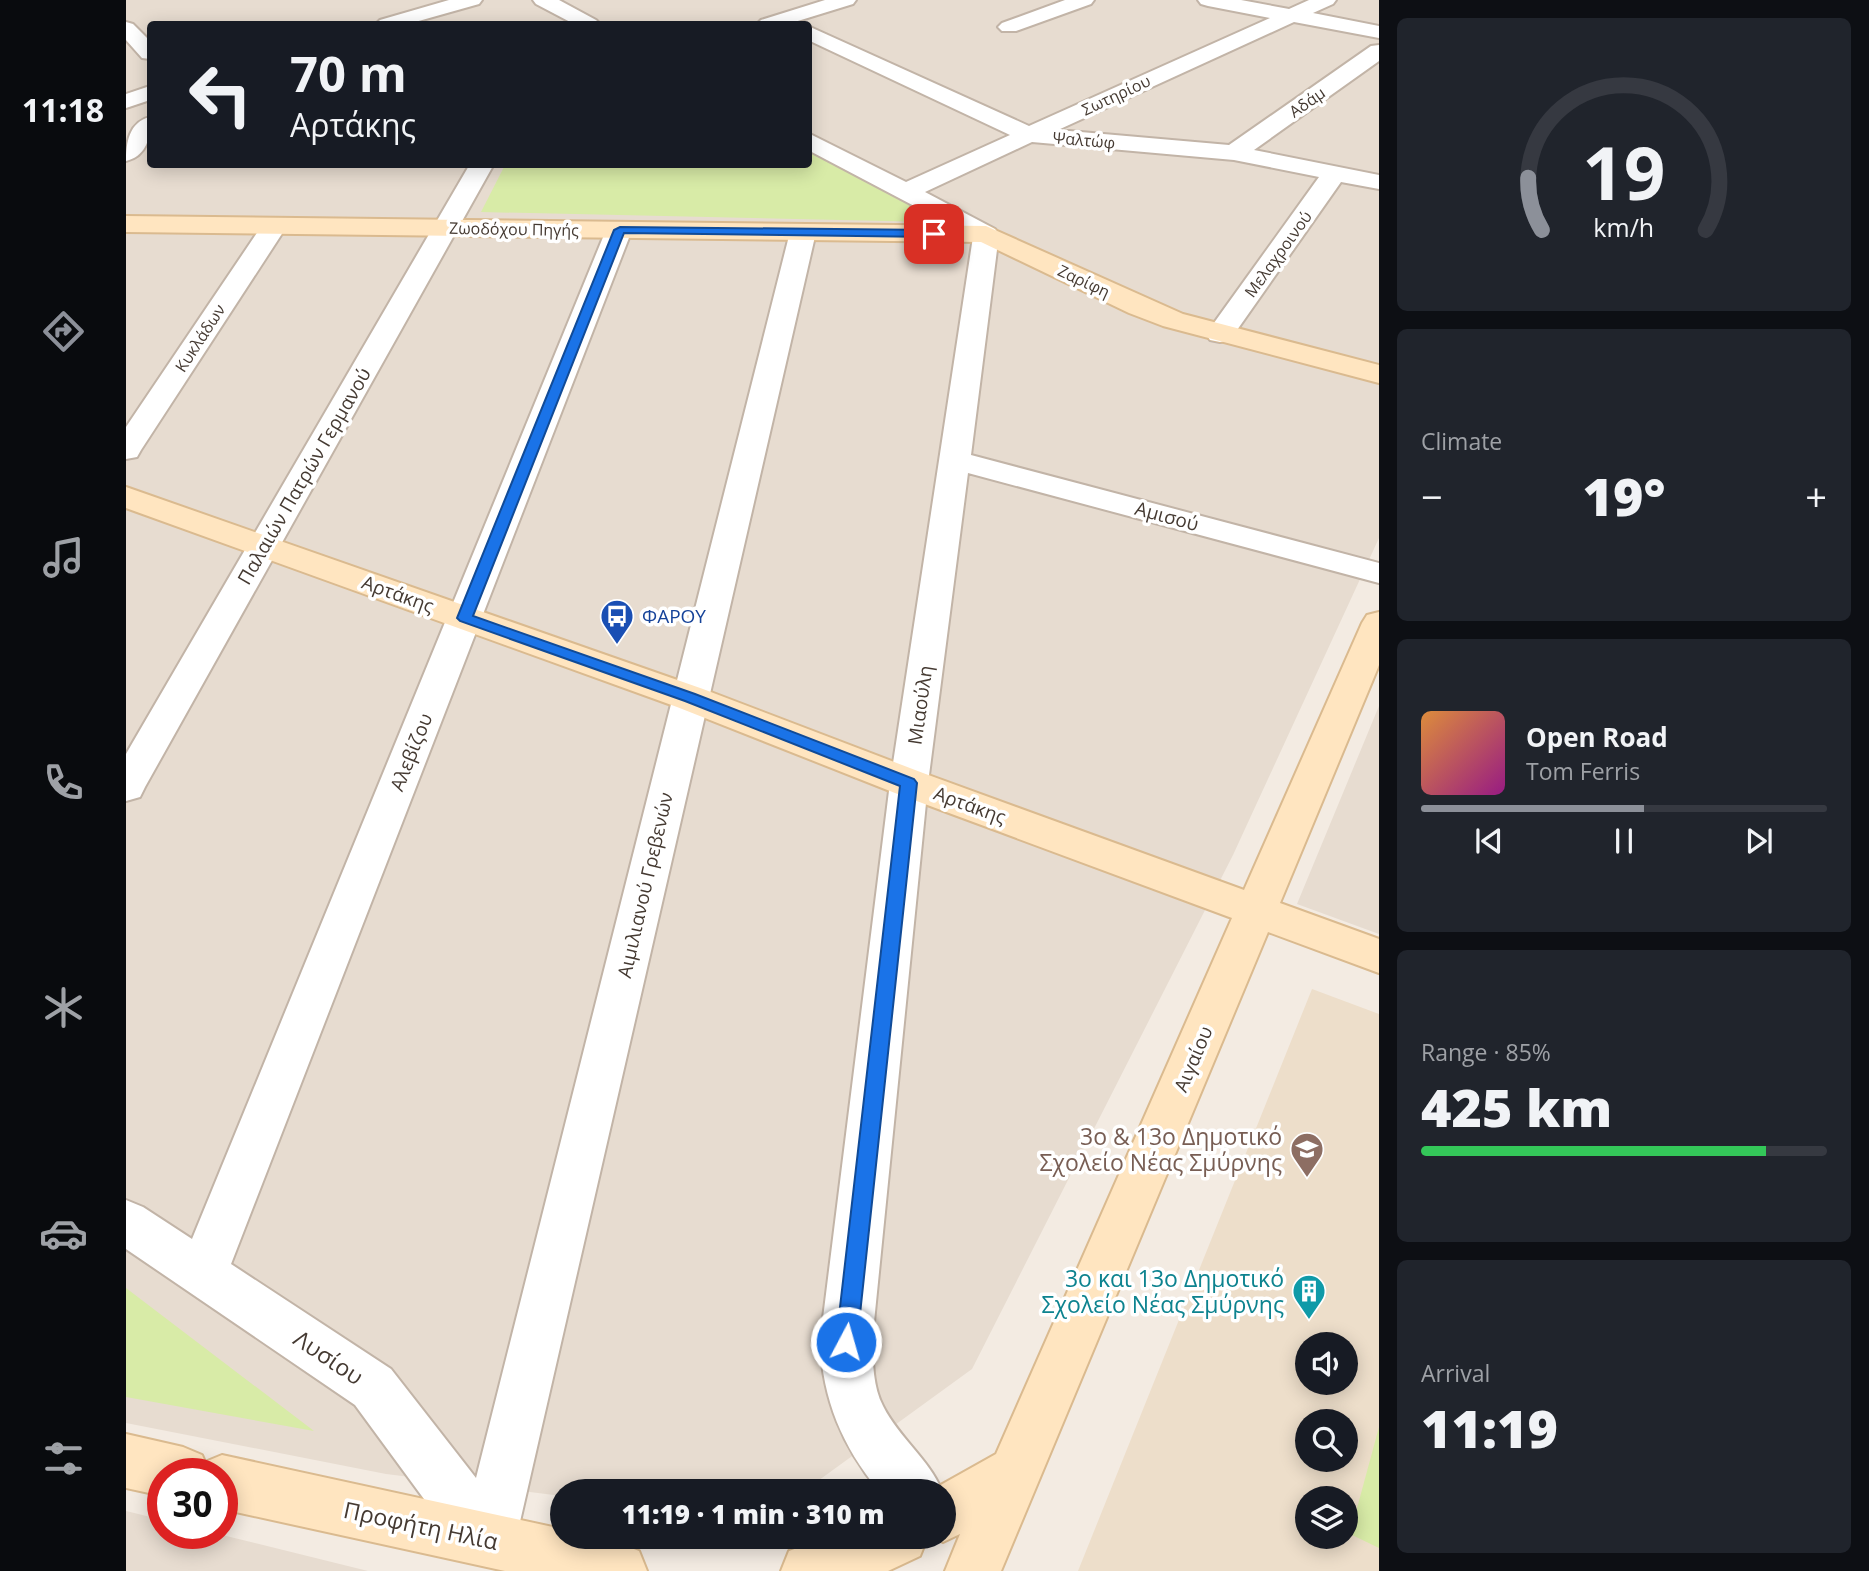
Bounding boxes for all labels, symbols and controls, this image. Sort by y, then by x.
text: 70 m [290,40,407,106]
icon: left [175,49,266,140]
street label: Σωτηρίου [1078,70,1154,120]
street label: Αδάμ [1285,82,1329,122]
text: 11:18 [22,88,104,131]
text: Αρτάκης [290,103,416,146]
text: 19 [1582,123,1666,222]
street label: Ψαλτώφ [1052,126,1116,154]
pin [904,204,964,264]
street label: Μελαχροινού [1239,206,1317,302]
text: km/h [1594,210,1654,244]
icon: arrive [915,215,953,253]
street label: Ζωοδόχου Πηγής [449,217,579,241]
street label: Ζαρίφη [1054,259,1114,303]
street label: Κυκλάδων [170,299,230,376]
icon: directions [39,307,88,356]
street label: Παλαιών Πατρών Γερμανού [231,363,377,589]
text: Climate [1421,425,1502,457]
text: 19° [1583,460,1665,531]
text: − [1421,470,1443,522]
text: + [1805,470,1827,522]
street label: Αμισού [1132,495,1202,537]
icon: music [39,533,88,582]
street label: Αρτάκης [358,569,438,619]
bus stop icon: ΦΑΡΟΥ [598,597,636,646]
place label: ΦΑΡΟΥ [642,603,706,629]
street label: Μιαούλη [902,664,938,746]
street label: Αλεβίζου [384,709,438,795]
text: Open Road [1526,719,1668,755]
text: Tom Ferris [1526,755,1640,787]
icon: phone [39,758,88,807]
street label: Αρτάκης [930,780,1010,830]
street label: Αιμιλιανού Γρεβενών [611,790,679,980]
icon: previous [1470,822,1508,860]
icon: pause [1605,822,1643,860]
icon: next [1740,822,1778,860]
icon: climate [39,983,88,1032]
street label: Αιγαίου [1168,1022,1218,1096]
text: Range · 85% [1421,1036,1551,1068]
text: 425 km [1421,1071,1612,1142]
place label: 3ο & 13ο Δημοτικό Σχολείο Νέας Σμύρνης [1040,1120,1282,1178]
school or university icon: 3ο & 13ο Δημοτικό Σχολείο Νέας Σμύρνης [1288,1130,1326,1179]
icon: car [39,1209,88,1258]
place label: 3ο και 13ο Δημοτικό Σχολείο Νέας Σμύρνης [1042,1262,1284,1320]
building icon: 3ο και 13ο Δημοτικό Σχολείο Νέας Σμύρνης [1290,1272,1328,1321]
position arrow [809,1305,883,1379]
street label: Λυσίου [288,1322,370,1392]
map controls [1295,1332,1358,1549]
button: sound [1295,1332,1358,1395]
text: Arrival [1421,1357,1490,1389]
text: 11:19 [1421,1392,1558,1463]
button: search [1295,1409,1358,1472]
icon: filters [39,1434,88,1483]
speed limit sign: 30 [147,1458,238,1549]
button: layers [1295,1486,1358,1549]
street label: Προφήτη Ηλία [341,1493,501,1557]
text: 11:19 · 1 min · 310 m [622,1496,884,1532]

